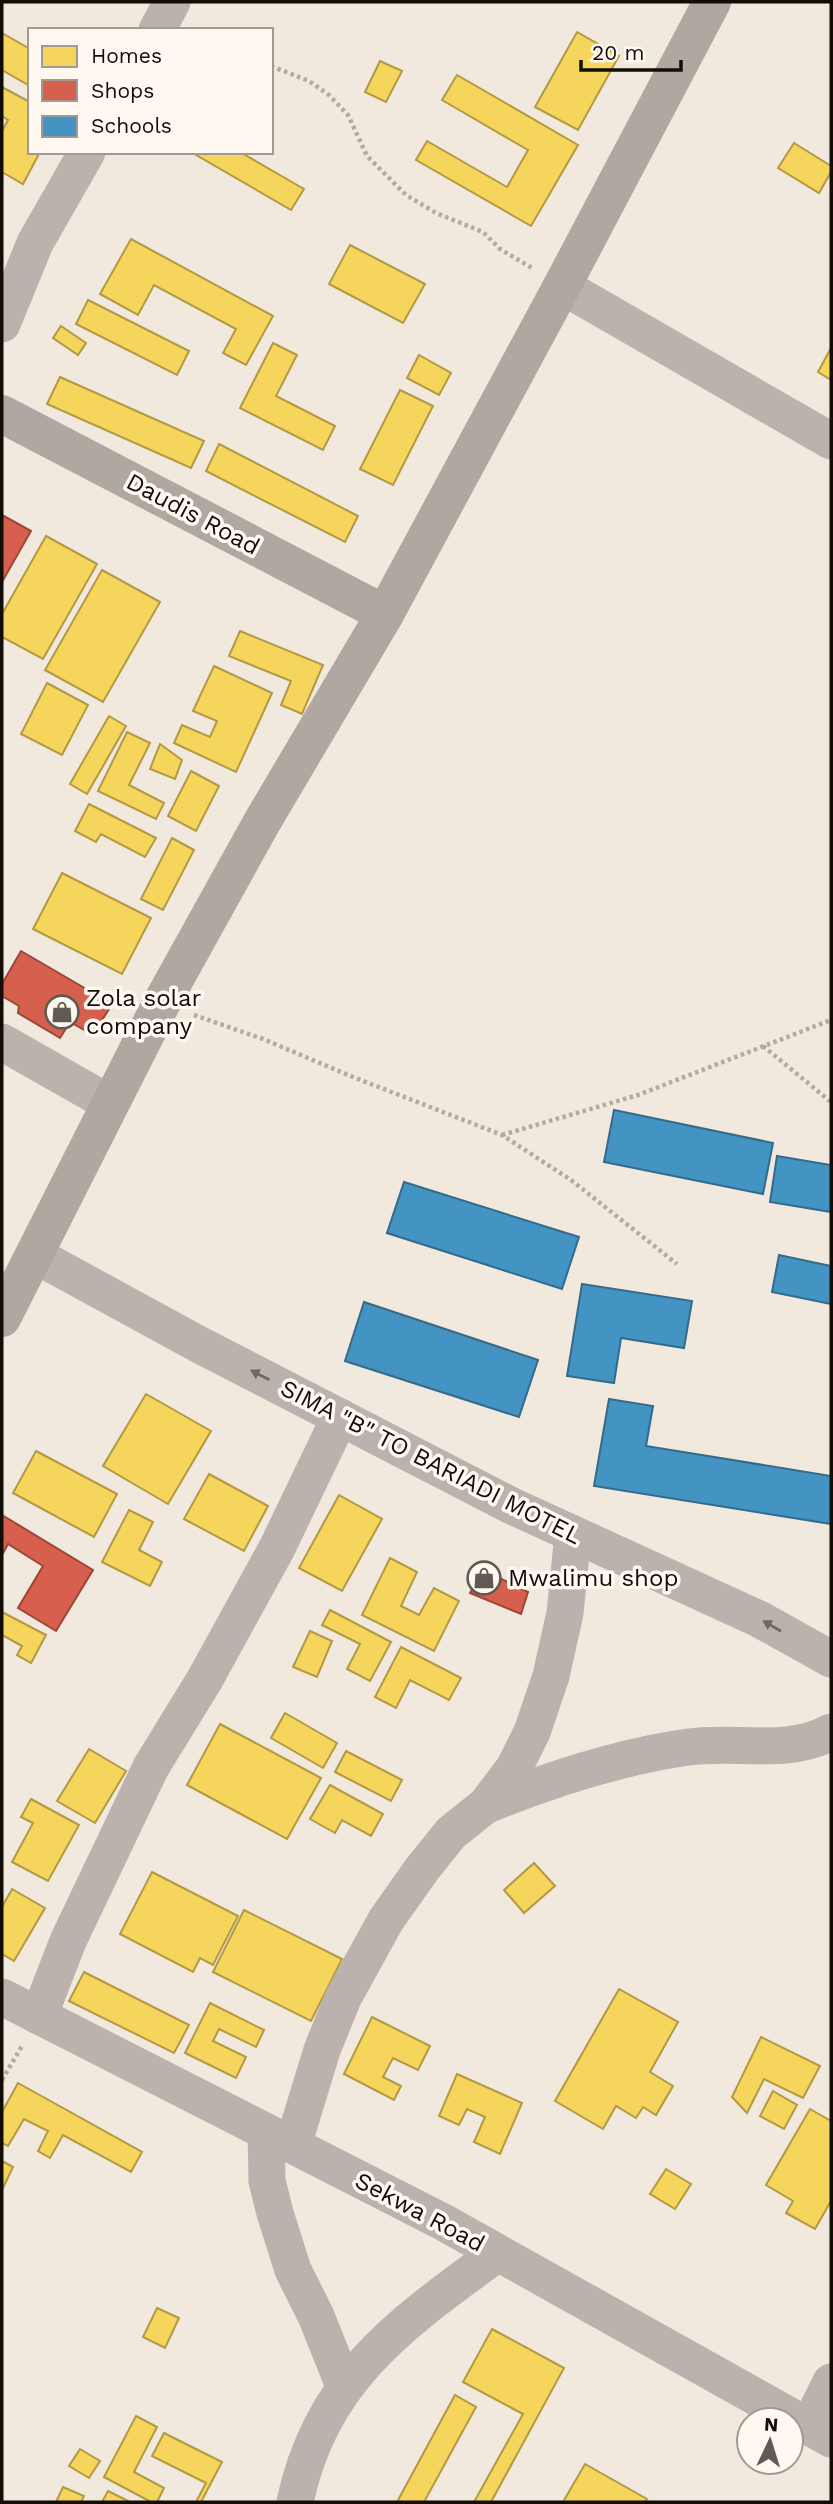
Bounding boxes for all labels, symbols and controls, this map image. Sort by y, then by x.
legend [28,28,273,154]
scale bar [581,28,681,72]
text: 20 m [592,40,644,65]
text: Homes [91,43,162,68]
text: Shops [91,78,154,103]
text: Schools [91,113,172,138]
street label: Daudis Road [122,467,264,561]
place label: Zola solar company [86,984,201,1040]
shop icon: Zola solar company [43,993,81,1031]
one-way arrow [249,1370,269,1382]
street label: SIMA "B" TO BARIADI MOTEL [276,1374,586,1550]
shop icon: Mwalimu shop [465,1559,503,1597]
place label: Mwalimu shop [508,1564,678,1592]
one-way arrow [762,1620,782,1632]
street label: Sekwa Road [351,2166,489,2258]
north arrow [735,2406,805,2476]
text: N [763,2413,779,2437]

